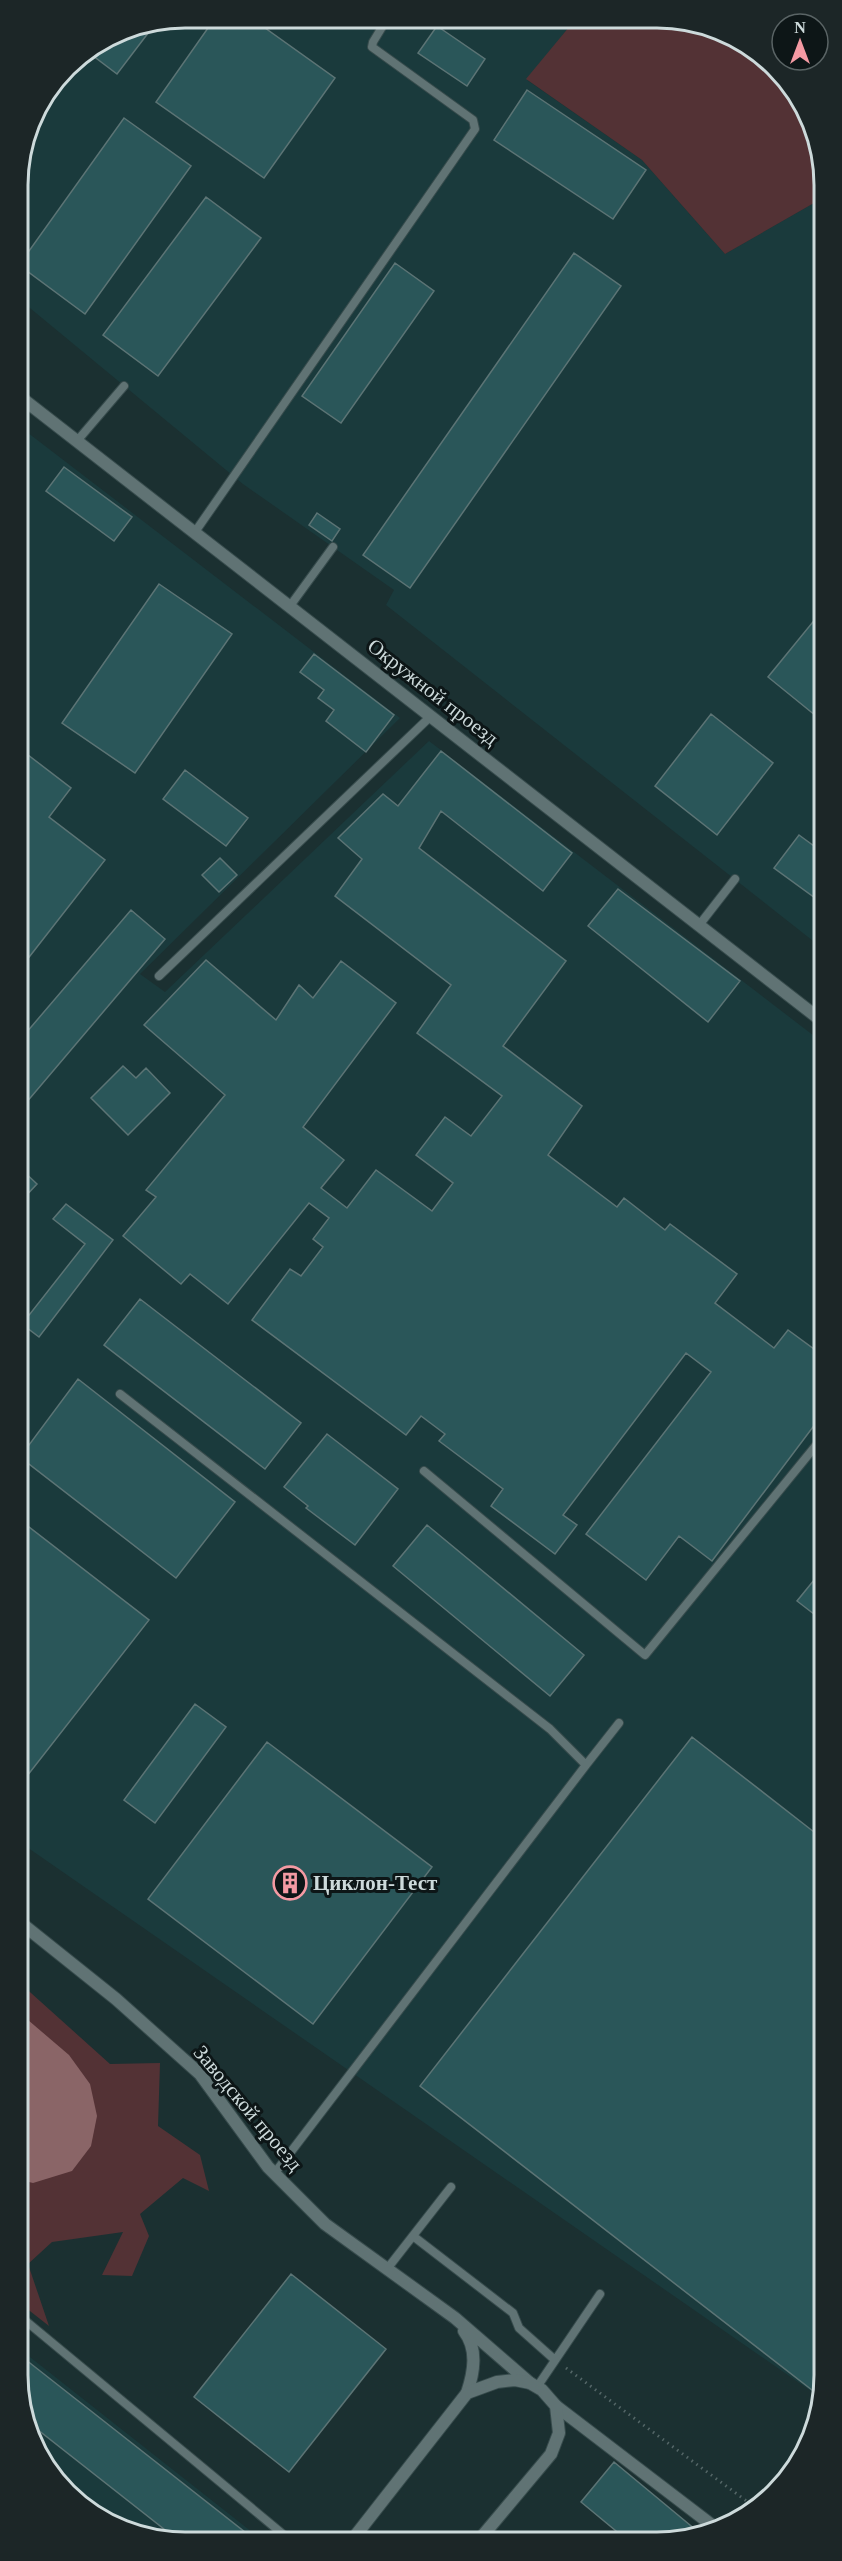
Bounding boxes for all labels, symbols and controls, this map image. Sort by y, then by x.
north arrow [770,12,830,72]
text: N [794,19,806,36]
street label: Окружной проезд [363,634,503,751]
building icon: Циклон-Тест [272,1865,308,1901]
place label: Циклон-Тест [313,1871,438,1895]
street label: Заводской проезд [189,2040,308,2176]

